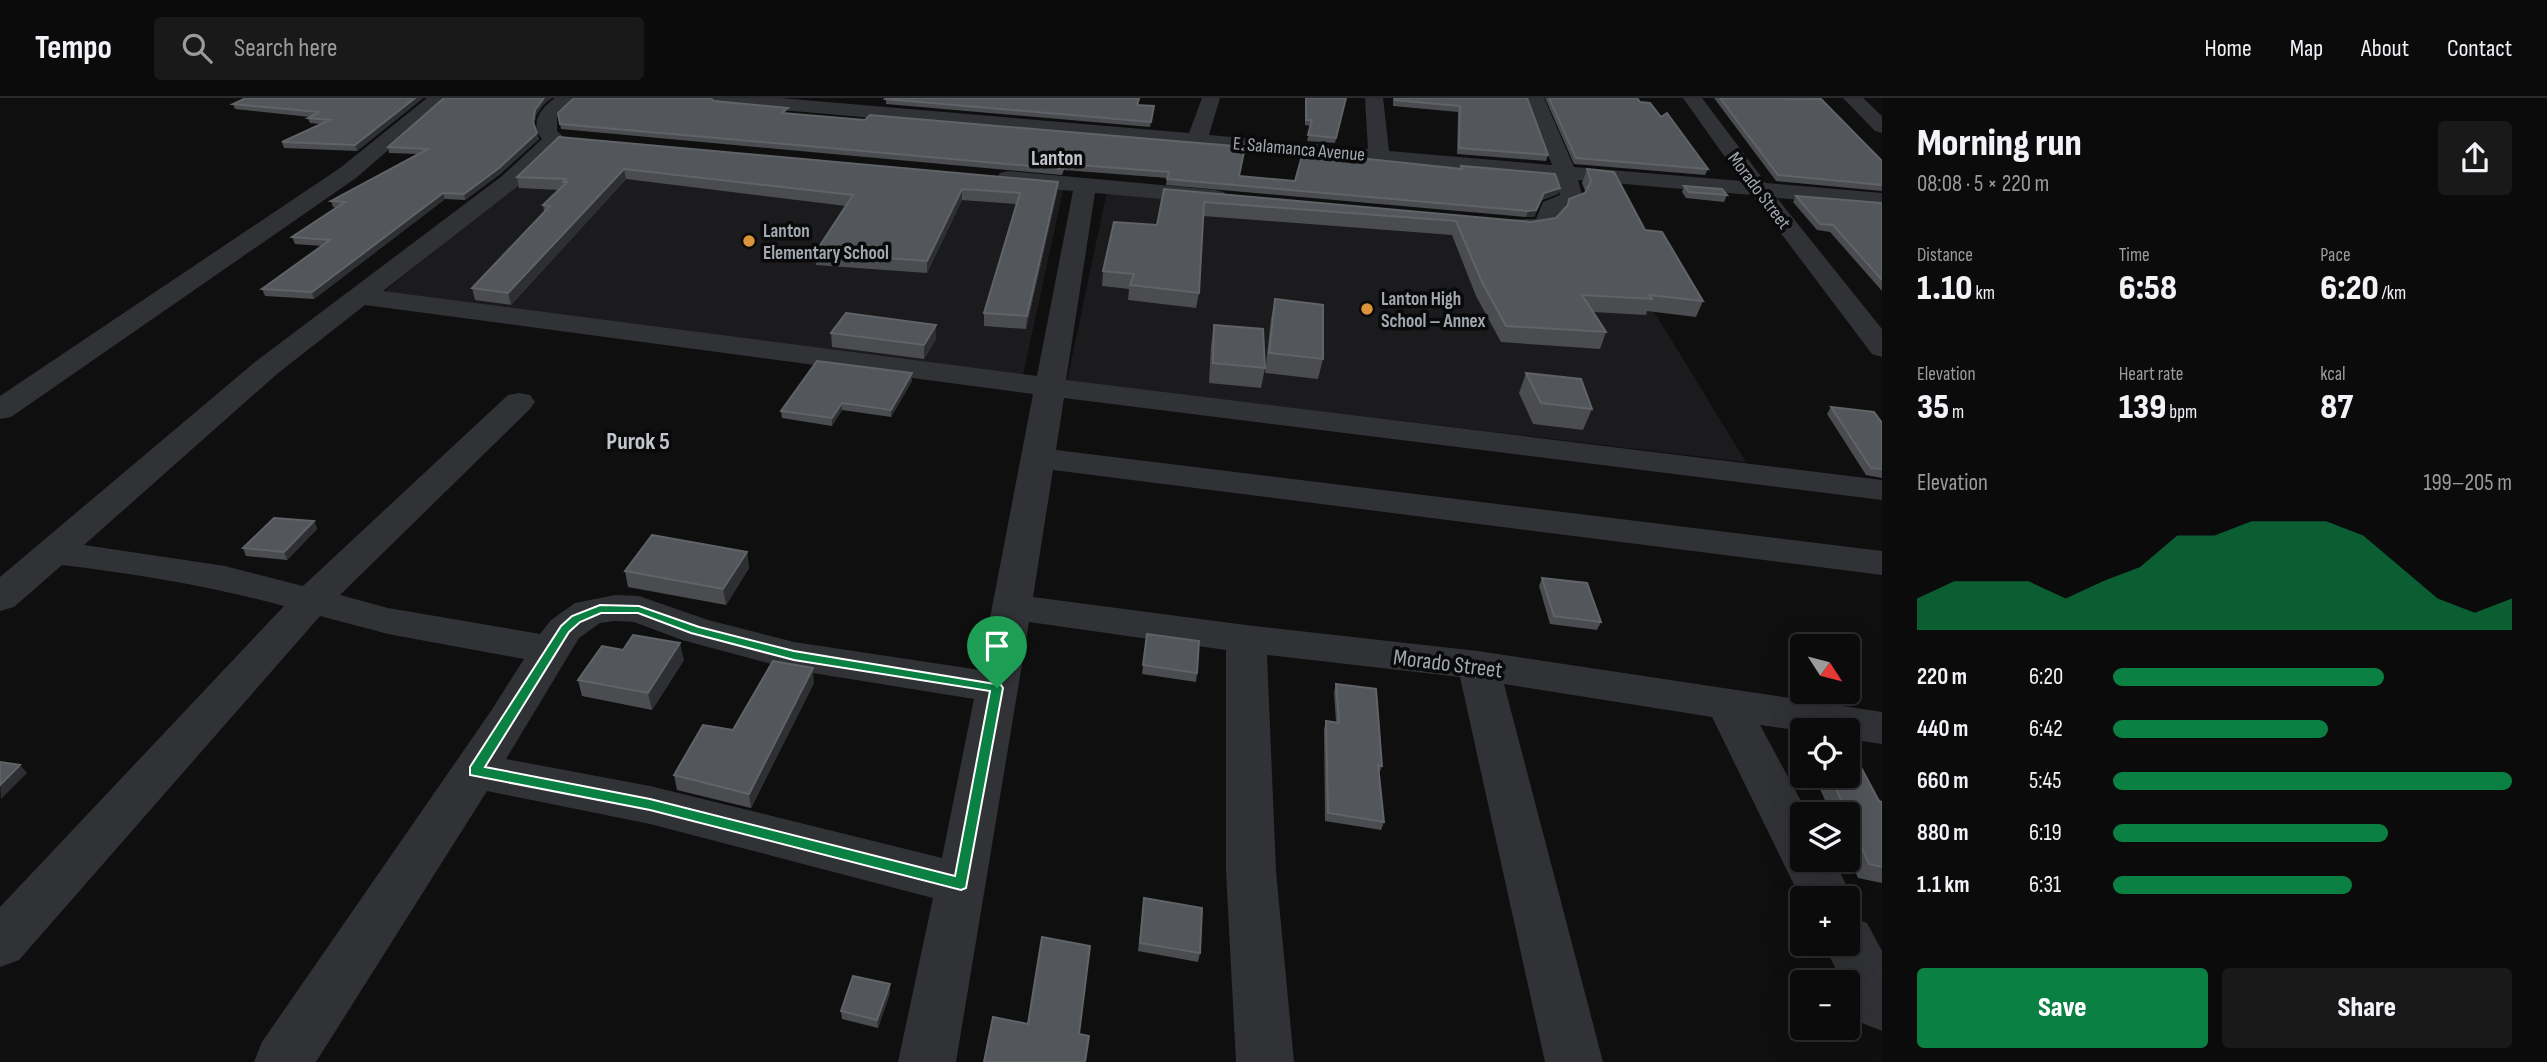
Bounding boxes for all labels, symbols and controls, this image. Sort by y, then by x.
search box [154,17,644,80]
text: Tempo [35,28,112,68]
icon: search [178,29,216,67]
text: Search here [234,33,337,64]
text: Home [2204,34,2252,63]
text: Map [2290,34,2323,63]
text: About [2361,34,2409,63]
text: Contact [2447,34,2512,63]
text: Morning run [1917,121,2082,166]
button: share [2438,121,2512,195]
street label: E. Salamanca Avenue [1232,132,1366,167]
district label: Lanton [1031,146,1083,171]
street label: Morado Street [1722,148,1795,234]
text: 08:08 · 5 × 220 m [1917,170,2049,198]
place label: Lanton Elementary School [763,220,889,265]
marker: Lanton Elementary School [741,233,757,249]
text: Distance [1917,244,1973,267]
text: Time [2119,244,2150,267]
text: Pace [2320,244,2351,267]
text: 1.10 [1917,267,1972,310]
text: 6:58 [2119,267,2177,310]
text: 6:20 [2320,267,2379,310]
text: km [1972,282,1995,305]
text: /km [2379,282,2406,305]
place label: Lanton High School – Annex [1381,288,1486,333]
marker: Lanton High School – Annex [1359,301,1375,317]
text: Elevation [1917,363,1976,386]
text: Heart rate [2119,363,2184,386]
text: kcal [2320,363,2345,386]
text: 35 [1917,386,1949,429]
text: 139 [2119,386,2166,429]
text: 87 [2320,386,2353,429]
text: m [1949,401,1964,424]
text: bpm [2166,401,2197,424]
district label: Purok 5 [606,427,670,456]
text: Elevation [1917,469,1988,497]
text: 199–205 m [2423,469,2512,497]
pin [967,616,1027,688]
icon: arrive [978,627,1016,665]
north arrow [1790,634,1860,704]
map controls [1790,634,1860,1040]
street label: Morado Street [1392,643,1504,685]
text: 220 m [1917,663,1967,691]
text: 6:20 [2029,663,2063,691]
text: 440 m [1917,715,1968,743]
text: 6:42 [2029,715,2063,743]
button: locate [1790,718,1860,788]
text: 660 m [1917,767,1968,795]
text: 5:45 [2029,767,2061,795]
button: layers [1790,802,1860,872]
text: 880 m [1917,819,1969,847]
text: 6:19 [2029,819,2062,847]
text: 1.1 km [1917,871,1970,899]
text: 6:31 [2029,871,2061,899]
button: + [1790,886,1860,956]
button: Save [1917,968,2208,1048]
button: Share [2222,968,2512,1048]
button: − [1790,970,1860,1040]

